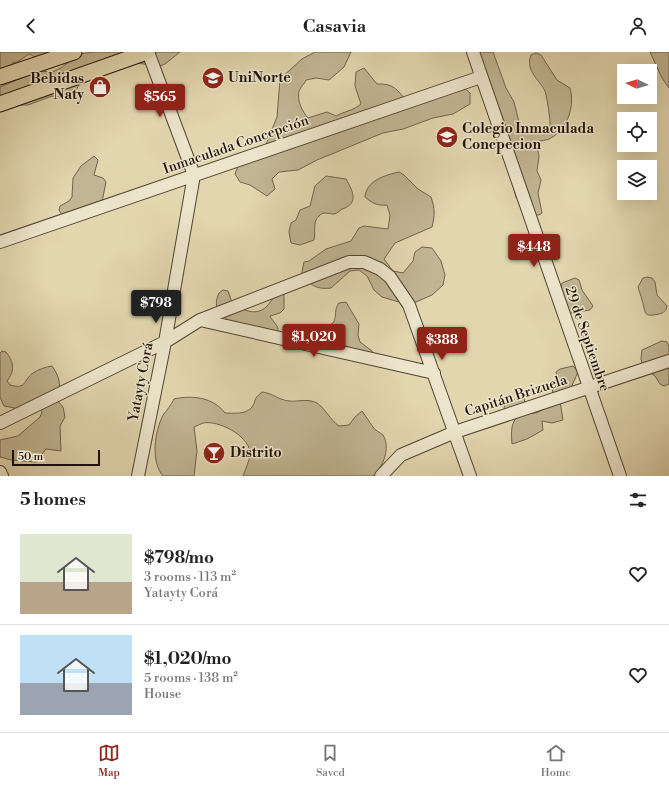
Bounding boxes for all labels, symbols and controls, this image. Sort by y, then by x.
icon: back [20,15,42,37]
text: Casavia [303,15,366,38]
icon: person [627,15,649,37]
north arrow [617,64,657,104]
map controls [617,64,657,200]
school or university icon: UniNorte [200,65,226,91]
place label: UniNorte [228,69,291,87]
place label: Bebidas Naty [30,70,85,104]
shop icon: Bebidas Naty [87,74,113,100]
pin: $565 [136,84,184,118]
text: $565 [144,89,176,105]
street label: Inmaculada Concepción [161,111,312,178]
button: locate [617,112,657,152]
place label: Colegio Inmaculada Concpecion [462,120,594,154]
school or university icon: Colegio Inmaculada Concpecion [434,124,460,150]
button: layers [617,160,657,200]
pin: $448 [510,234,558,268]
text: $448 [517,239,551,255]
street label: 29 de Septiembre [561,284,613,394]
pin: $798 [132,290,180,324]
text: $798 [140,295,172,311]
pin: $1,020 [281,324,347,358]
pin: $388 [418,327,466,361]
text: $1,020 [292,329,337,345]
text: $388 [426,332,458,348]
street label: Yatayty Corá [124,340,158,424]
street label: Capitán Brizuela [463,371,570,421]
bar icon: Distrito [201,440,227,466]
place label: Distrito [230,444,282,462]
scale bar [12,448,100,467]
text: 50 m [18,450,43,464]
text: 5 homes [20,489,86,511]
icon: filters [627,489,649,511]
text: $798/mo [144,547,214,569]
icon: home [52,550,100,598]
icon: heart [627,563,649,585]
text: 3 rooms · 113 m² [144,569,236,585]
text: Yatayty Corá [144,585,218,601]
text: $1,020/mo [144,648,232,670]
icon: home [52,651,100,699]
icon: heart [627,664,649,686]
text: 5 rooms · 138 m² [144,670,238,686]
text: House [144,686,181,702]
tab: Map [98,742,120,780]
tab: Saved [316,742,345,780]
tab: Home [541,742,571,780]

